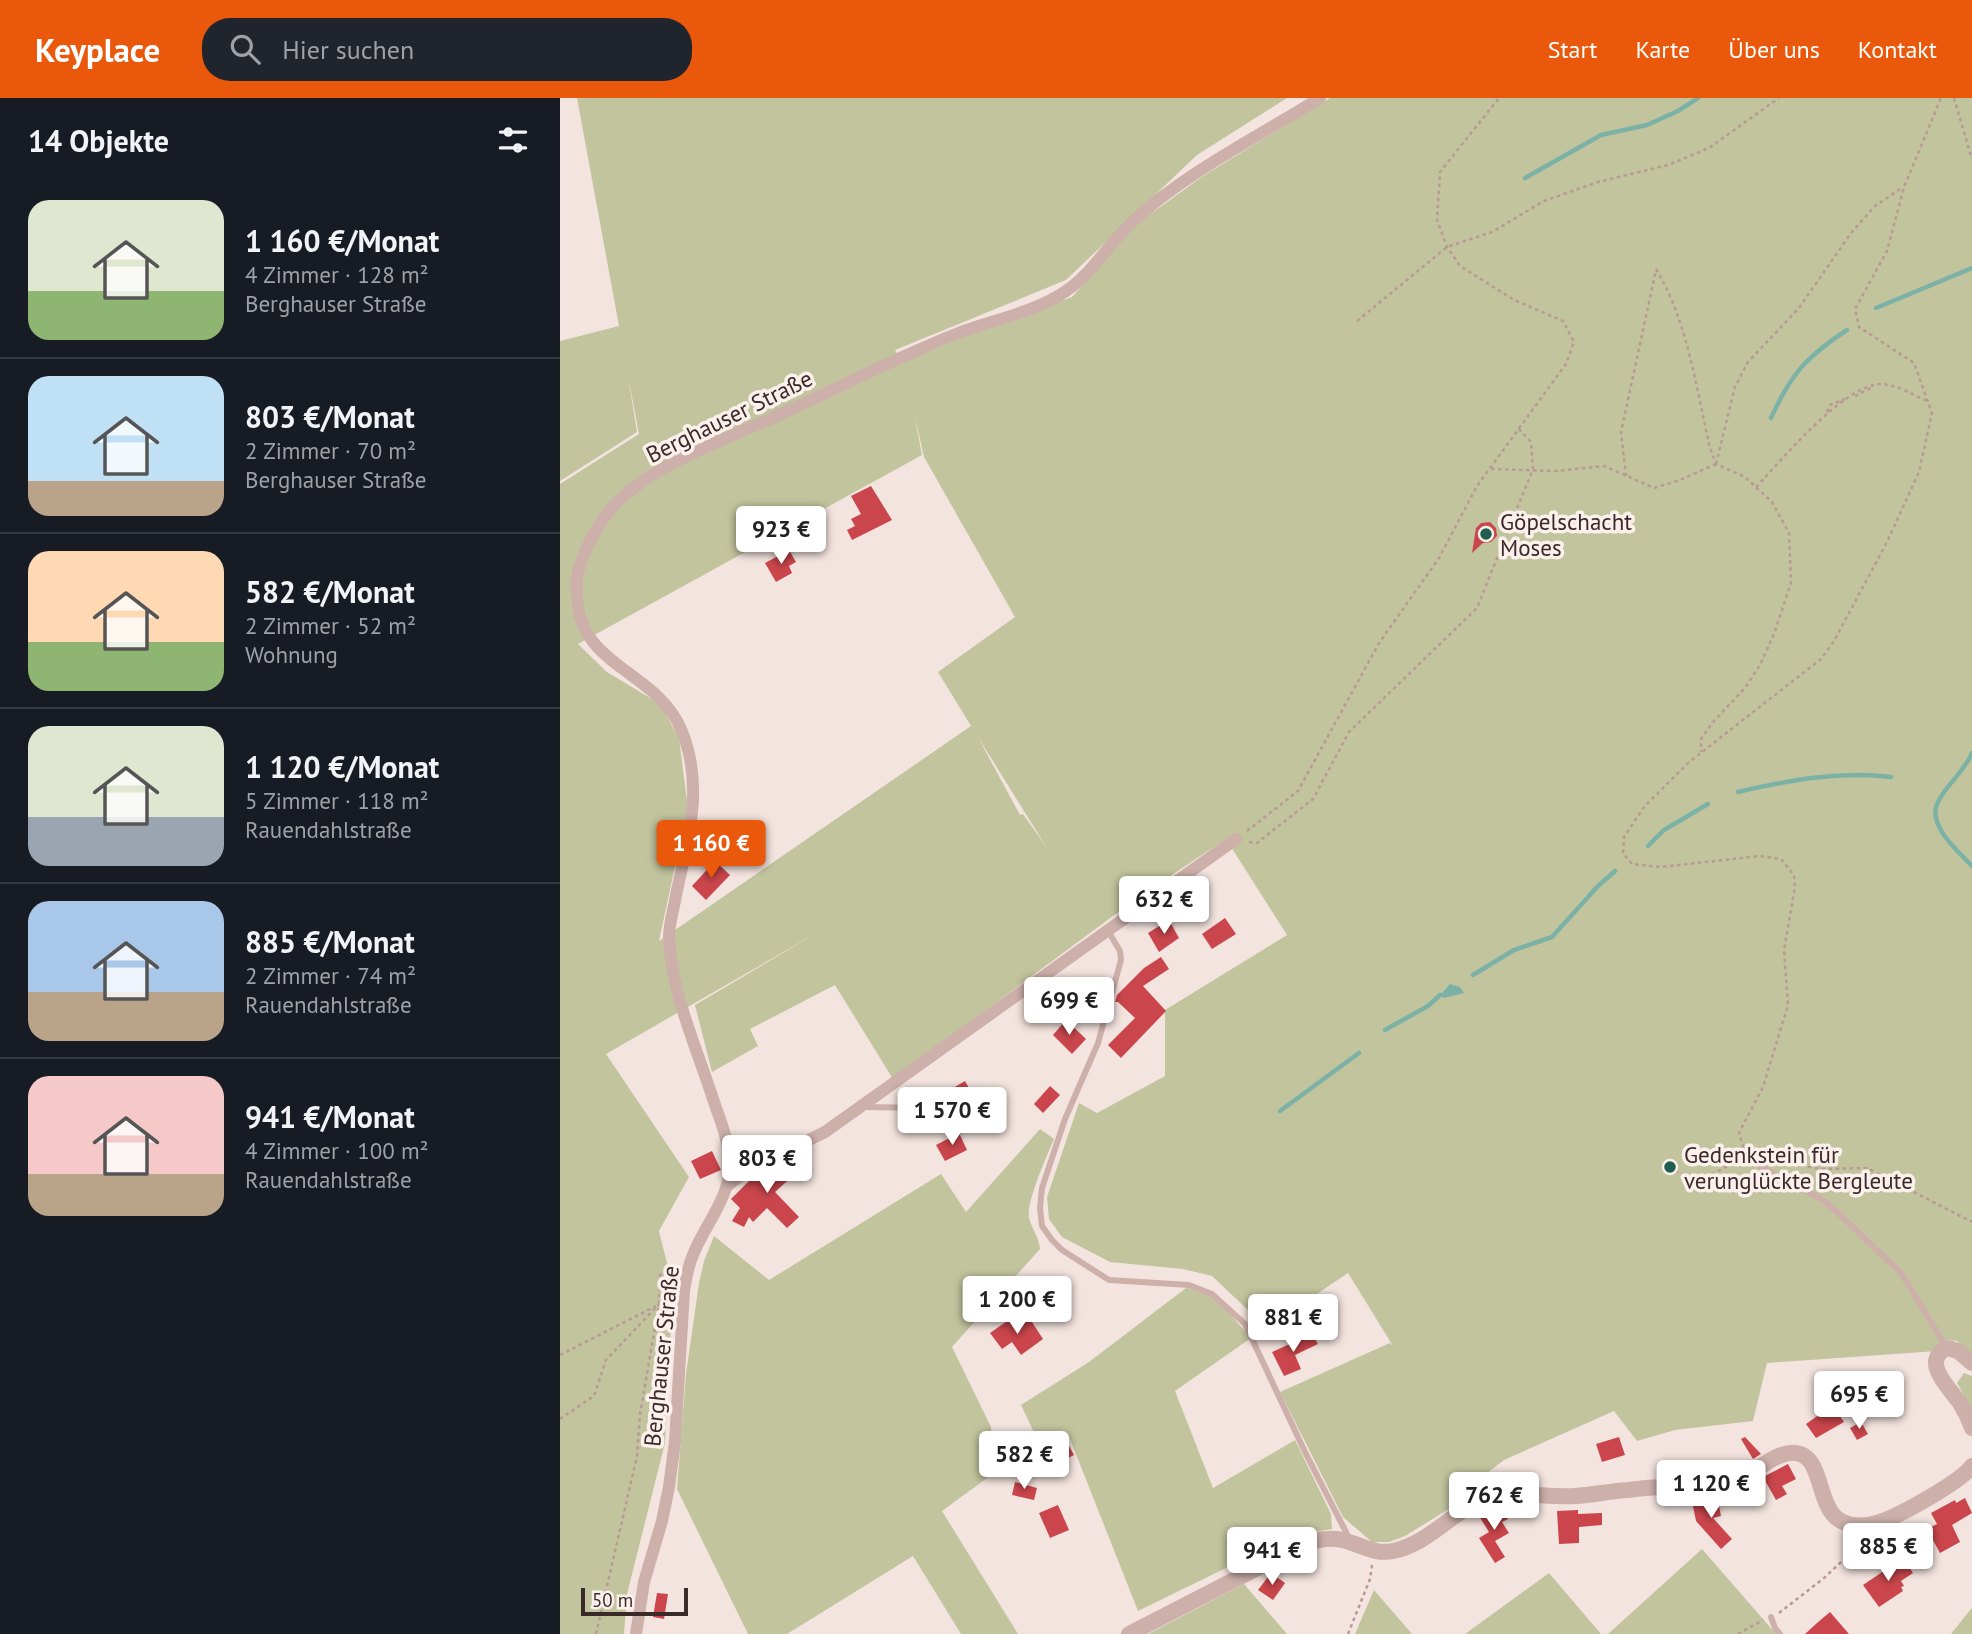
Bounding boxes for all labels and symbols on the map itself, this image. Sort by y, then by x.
street label: Berghauser Straße [641,363,817,469]
pin: 923 € [732,506,830,566]
place label: Göpelschacht Moses [1500,507,1632,562]
marker: Göpelschacht Moses [1478,526,1494,542]
pin: 1 160 € [646,820,776,880]
pin: 632 € [1115,876,1213,936]
pin: 699 € [1020,978,1118,1037]
pin: 1 570 € [887,1088,1017,1147]
pin: 803 € [718,1136,816,1195]
place label: Gedenkstein für verunglückte Bergleute [1684,1140,1913,1195]
marker: Gedenkstein für verunglückte Bergleute [1662,1159,1678,1175]
street label: Berghauser Straße [637,1264,685,1448]
pin: 1 200 € [952,1276,1082,1336]
pin: 881 € [1244,1294,1342,1354]
pin: 695 € [1810,1372,1908,1431]
pin: 582 € [975,1432,1073,1491]
pin: 1 120 € [1646,1460,1776,1520]
pin: 762 € [1445,1472,1543,1532]
pin: 885 € [1839,1524,1937,1583]
pin: 941 € [1223,1528,1321,1587]
scale bar [581,1585,688,1617]

